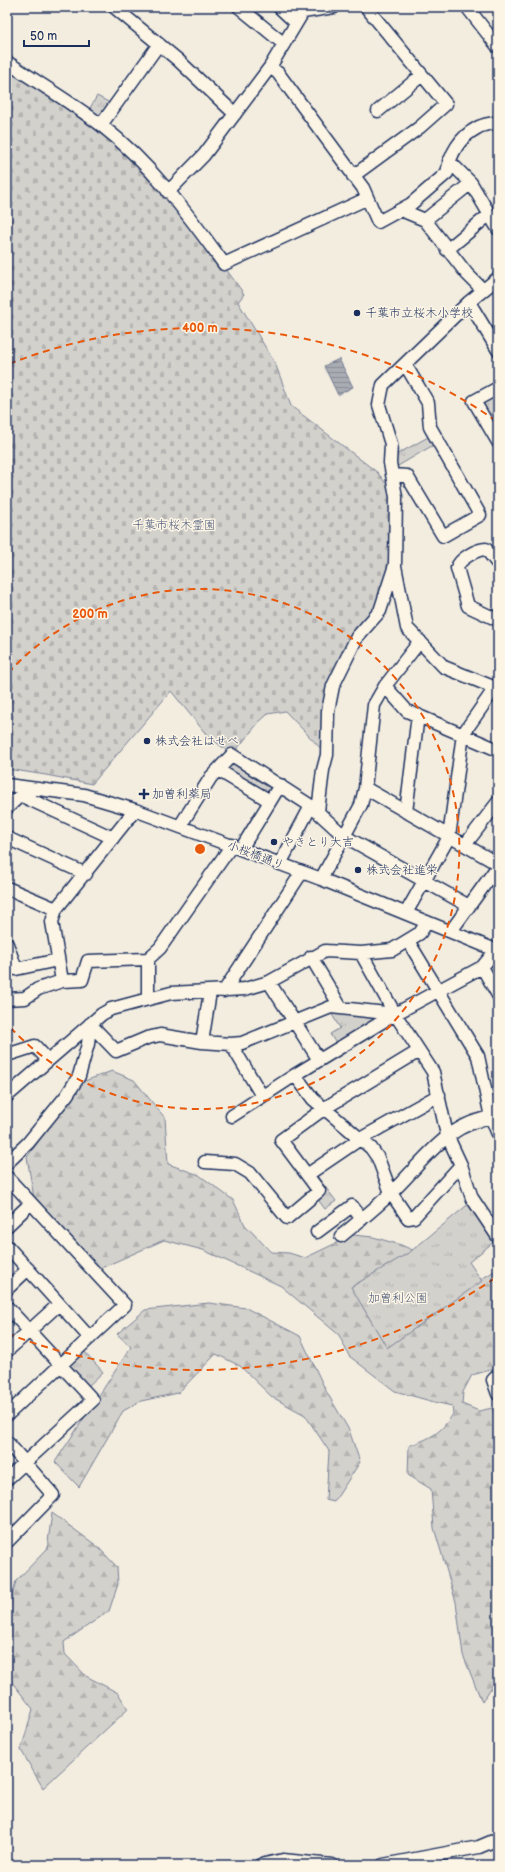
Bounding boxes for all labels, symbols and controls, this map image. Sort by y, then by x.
scale bar [24,22,89,48]
text: 50 m [30,29,57,44]
place label: 千葉市立桜木小学校 [365,306,473,321]
marker: 千葉市立桜木小学校 [352,308,362,318]
text: 400 m [182,321,218,336]
park label: 千葉市桜木霊園 [132,518,216,533]
text: 200 m [72,607,108,622]
place label: 株式会社はせべ [155,734,239,749]
marker: 株式会社はせべ [142,736,152,746]
place label: 加曽利薬局 [152,787,212,802]
marker: 加曽利薬局 [139,789,149,799]
place label: やきとり大吉 [282,835,354,850]
marker: やきとり大吉 [269,837,279,847]
street label: 小桜橋通り [225,838,287,873]
centre of rings [193,842,207,856]
place label: 株式会社進栄 [366,863,438,878]
marker: 株式会社進栄 [353,865,363,875]
park label: 加曽利公園 [368,1291,428,1306]

